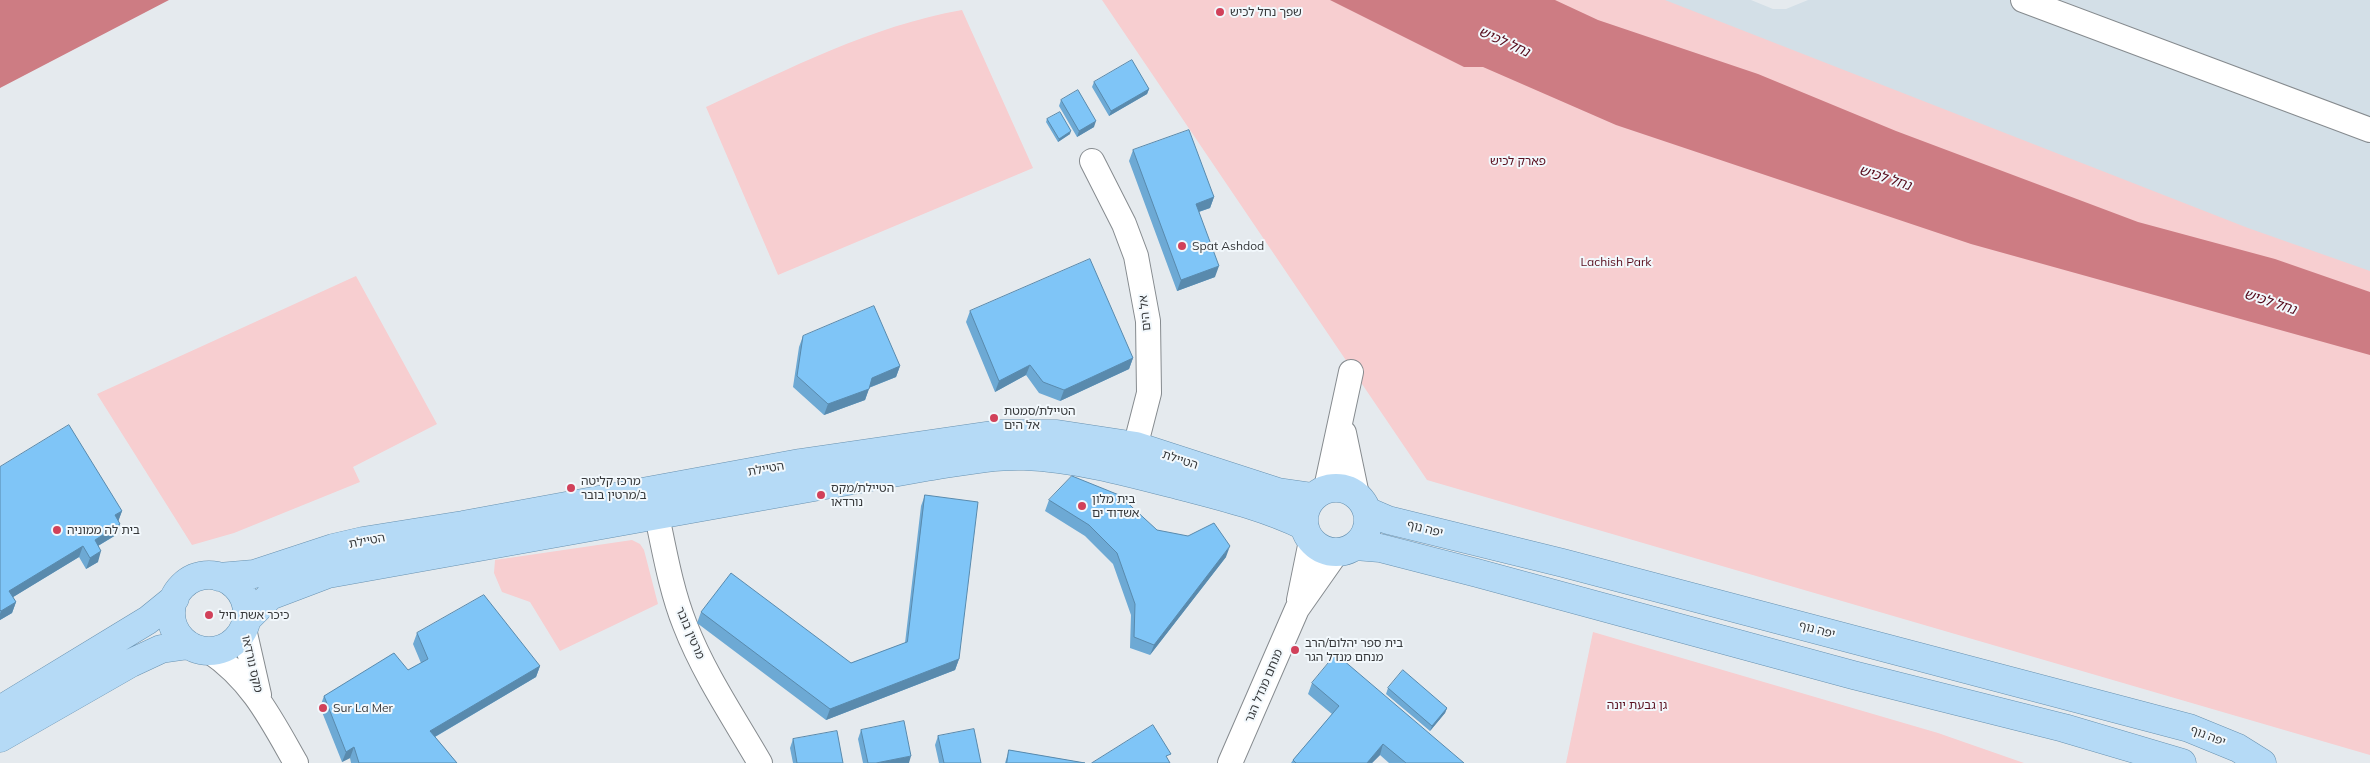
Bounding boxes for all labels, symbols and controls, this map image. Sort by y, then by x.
place label: שפך נחל לכיש [1230,5,1302,19]
marker: שפך נחל לכיש [1214,6,1226,18]
water label: נחל לכיש [1476,23,1532,61]
park label: פארק לכיש [1490,154,1546,168]
water label: נחל לכיש [1857,162,1913,194]
place label: Spat Ashdod [1192,239,1264,253]
marker: Spat Ashdod [1176,240,1188,252]
park label: Lachish Park [1581,255,1651,269]
water label: נחל לכיש [2242,286,2298,318]
street label: אל הים [1136,294,1154,332]
place label: הטיילת/סמטת אל הים [1004,404,1076,432]
marker: הטיילת/סמטת אל הים [988,412,1000,424]
street label: הטיילת [1160,447,1200,473]
street label: הטיילת [747,459,785,479]
place label: מרכז קליטה ב/מרטין בובר [581,474,647,502]
place label: הטיילת/מקס נורדאו [831,481,894,509]
marker: מרכז קליטה ב/מרטין בובר [565,482,577,494]
marker: הטיילת/מקס נורדאו [815,489,827,501]
place label: בית מלון אשדוד ים [1092,492,1139,520]
marker: בית מלון אשדוד ים [1076,500,1088,512]
street label: יפה נוף [1405,518,1445,540]
place label: בית לה ממוניה [67,523,140,537]
marker: בית לה ממוניה [51,524,63,536]
street label: הטיילת [348,530,386,552]
street label: מרטין בובר [673,605,707,661]
place label: כיכר אשת חיל [219,608,289,622]
marker: כיכר אשת חיל [203,609,215,621]
street label: יפה נוף [1797,618,1837,642]
street label: מקס נורדאו [238,634,266,694]
place label: בית ספר יהלום/הרב מנחם מנדל הגר [1305,636,1403,664]
marker: בית ספר יהלום/הרב מנחם מנדל הגר [1289,644,1301,656]
street label: מנחם מנדל הגר [1242,647,1286,725]
park label: גן גבעת יונה [1607,698,1667,712]
place label: Sur La Mer [333,701,393,715]
marker: Sur La Mer [317,702,329,714]
street label: יפה נוף [2188,723,2228,749]

